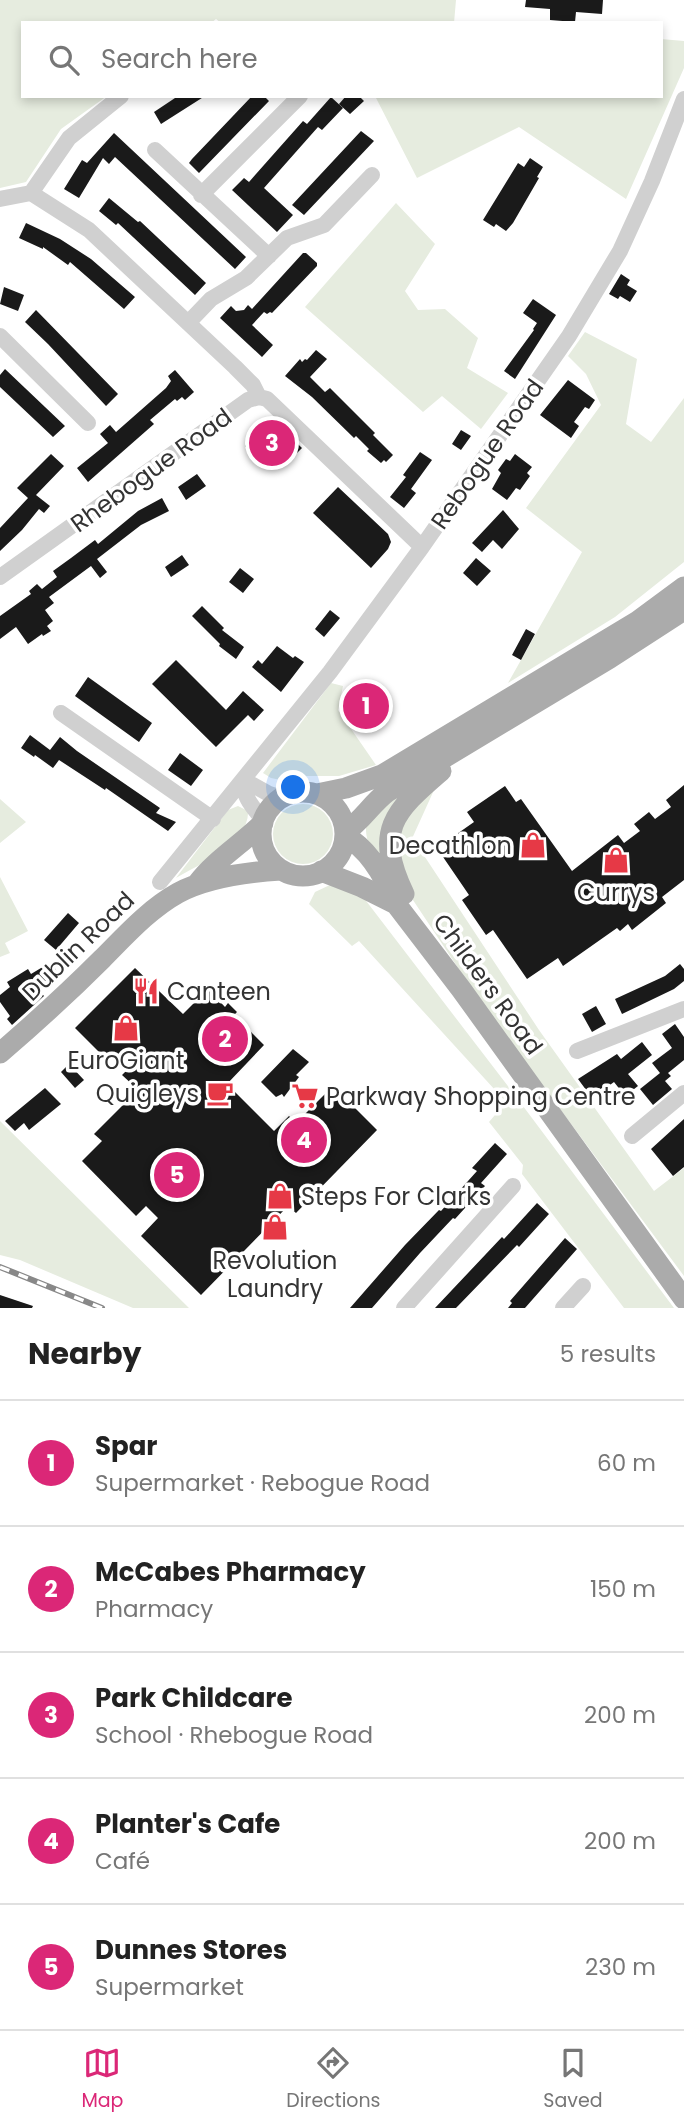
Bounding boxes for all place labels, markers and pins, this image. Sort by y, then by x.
pin: 3 [249,417,295,469]
pin: 1 [343,680,389,732]
place label: Decathlon [389,829,512,862]
shop icon: Decathlon [518,830,548,860]
shop icon: Currys [601,845,631,875]
place label: Currys [577,876,655,909]
place label: Canteen [167,975,271,1008]
restaurant icon: Canteen [131,976,161,1006]
shop icon: EuroGiant [111,1013,141,1043]
pin: 2 [202,1013,248,1065]
place label: EuroGiant [68,1044,184,1077]
place label: Quigleys [96,1077,199,1110]
cafe icon: Quigleys [205,1078,235,1108]
place label: Parkway Shopping Centre [326,1080,636,1113]
supermarket icon: Parkway Shopping Centre [290,1081,320,1111]
pin: 4 [281,1114,327,1166]
pin: 5 [154,1149,200,1201]
place label: Steps For Clarks [301,1180,491,1213]
shop icon: Steps For Clarks [265,1181,295,1211]
shop icon: Revolution Laundry [260,1212,290,1242]
place label: Revolution Laundry [213,1244,337,1305]

